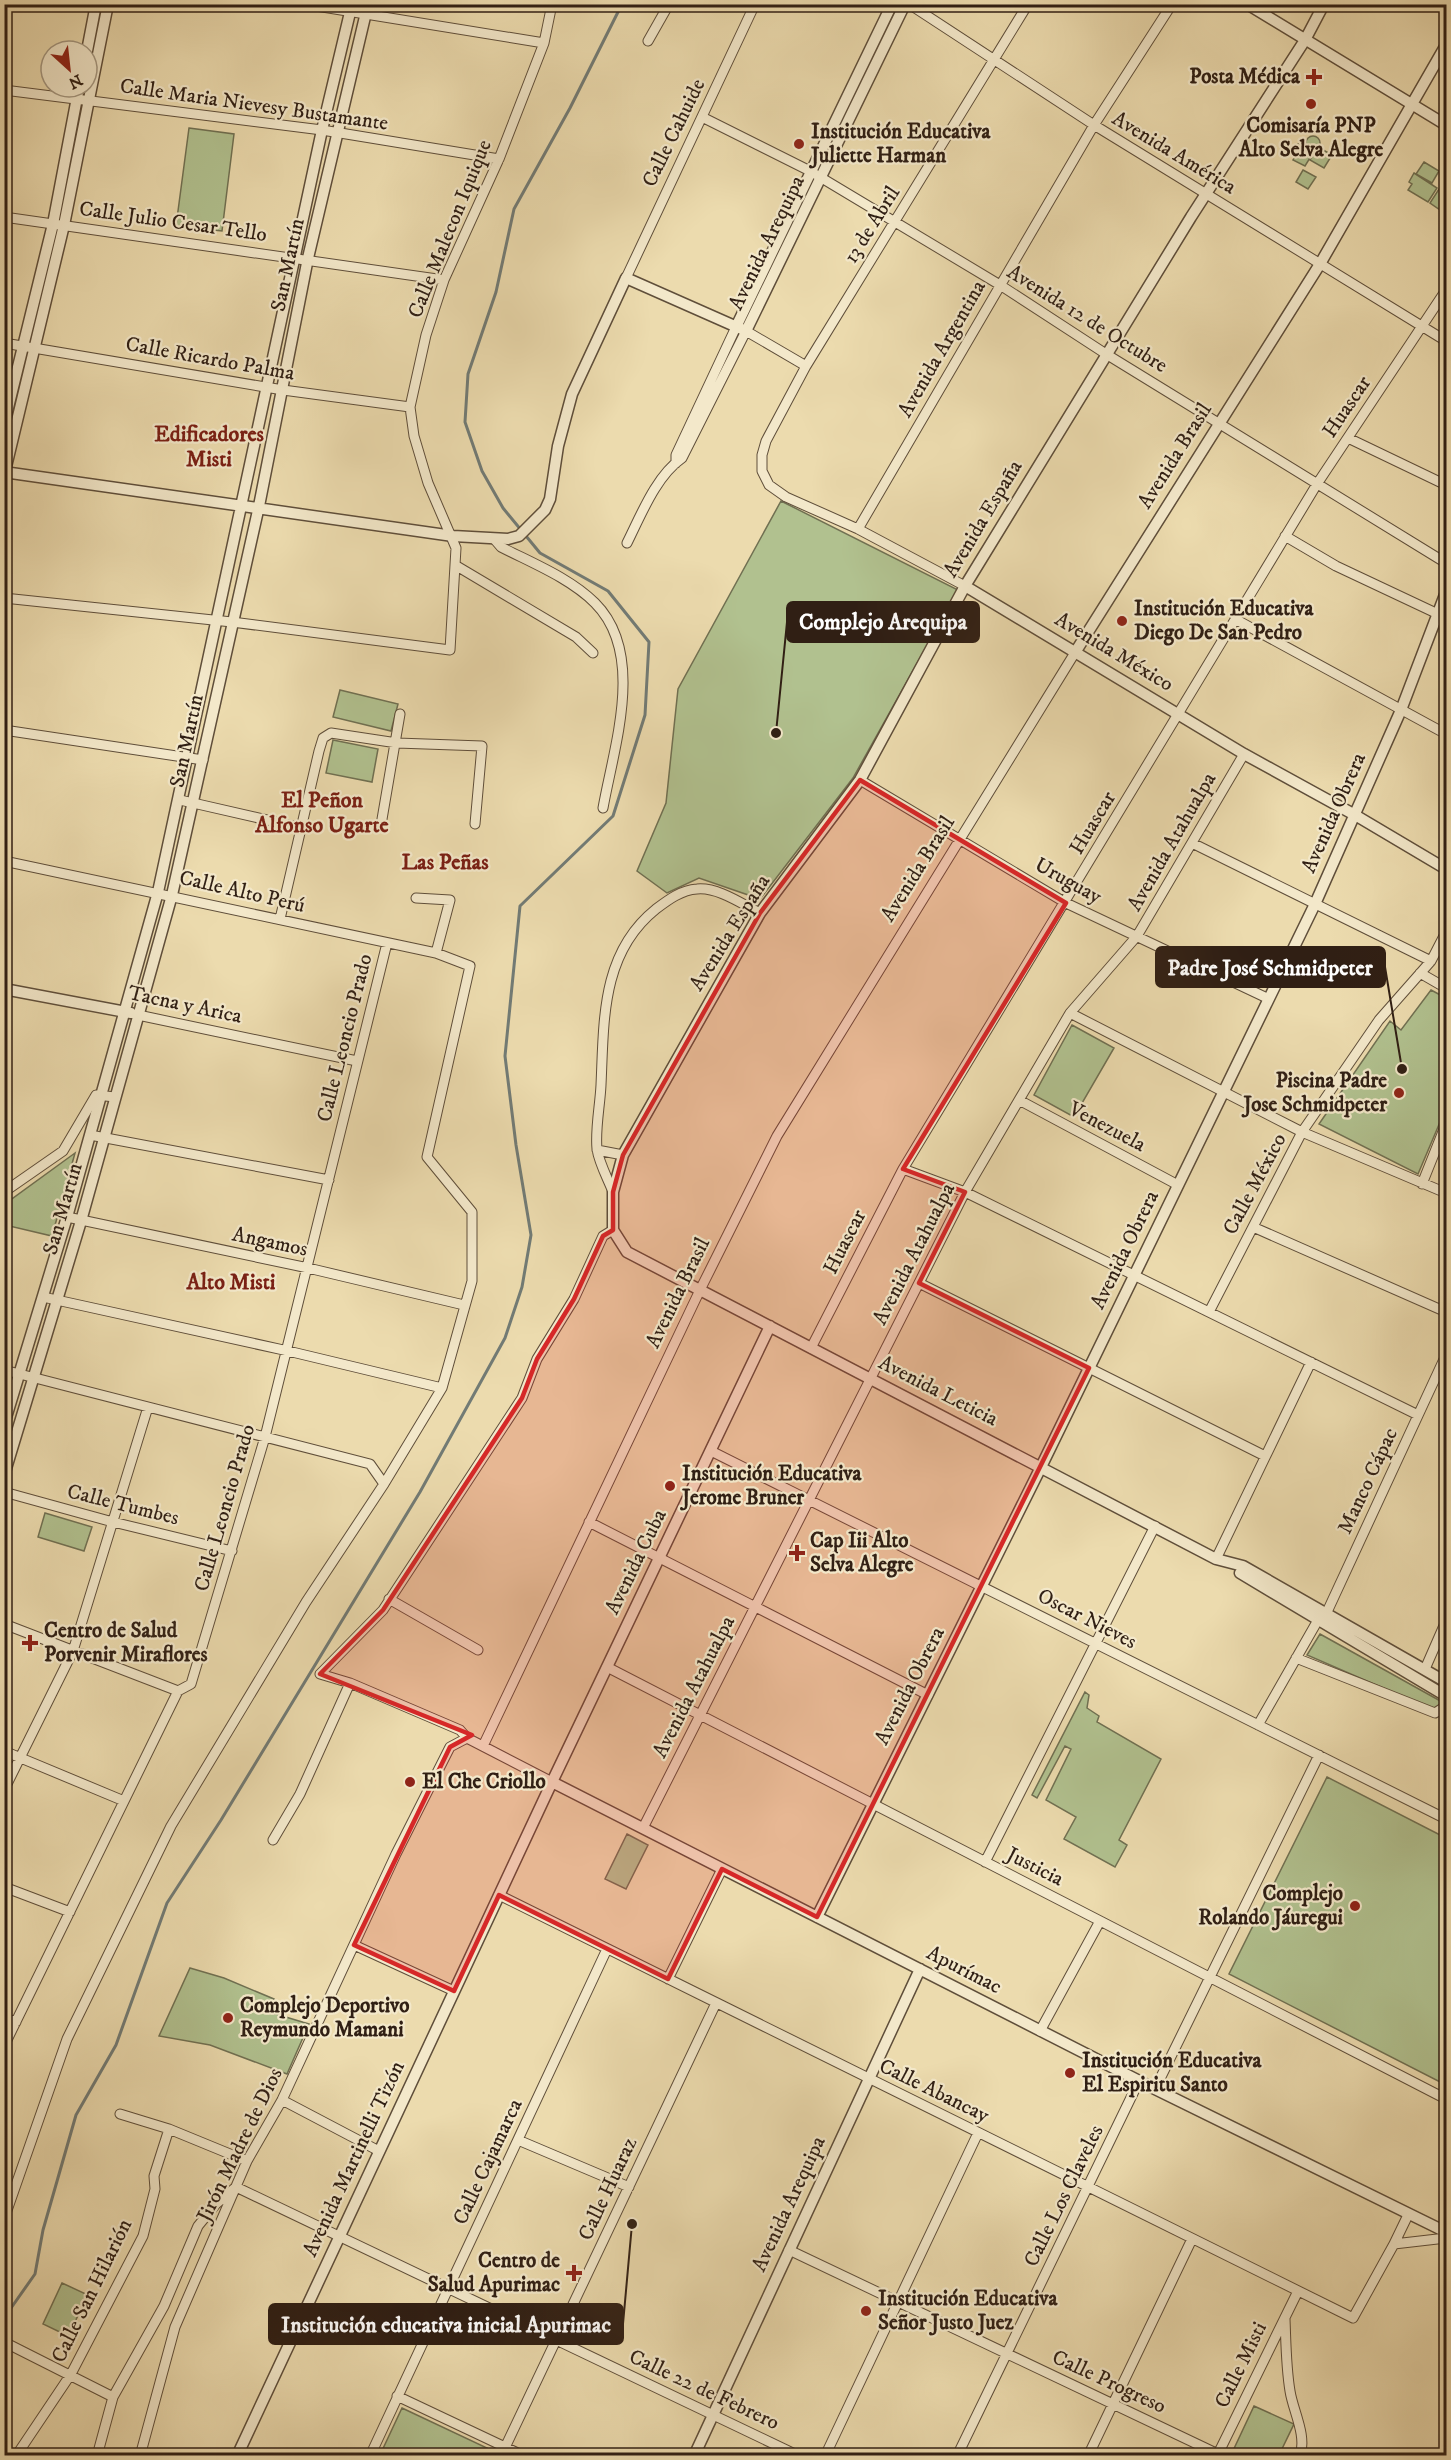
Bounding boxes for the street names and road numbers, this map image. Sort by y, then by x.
street label: Calle Maria Nievesy Bustamante [118,73,390,137]
street label: Calle Cahuide [637,74,711,191]
street label: Avenida América [1107,106,1241,200]
street label: Calle Malecon Iquique [402,136,498,322]
street label: Avenida Arequipa [723,171,811,315]
street label: 13 de Abril [838,181,906,269]
street label: Calle Julio Cesar Tello [77,196,269,248]
street label: San Martín [265,216,311,314]
street label: Avenida 12 de Octubre [1002,259,1172,379]
street label: Avenida Argentina [892,276,992,422]
street label: Calle Ricardo Palma [124,331,297,387]
street label: Huascar [1317,371,1377,443]
street label: Avenida Brasil [1132,398,1218,514]
street label: Avenida España [938,456,1028,582]
street label: Avenida México [1050,606,1178,698]
street label: San Martín [164,692,210,790]
street label: Avenida Obrera [1296,749,1372,877]
street label: Avenida Atahualpa [1122,768,1222,916]
street label: Huascar [1064,787,1122,859]
street label: Avenida Brasil [875,811,961,927]
street label: Uruguay [1030,852,1107,911]
street label: Calle Alto Perú [177,865,307,919]
street label: Avenida España [684,870,776,996]
street label: Calle Leoncio Prado [312,951,378,1125]
street label: Tacna y Arica [126,980,244,1030]
street label: Venezuela [1063,1095,1150,1158]
street label: Calle México [1217,1129,1293,1239]
street label: San Martín [37,1160,89,1258]
street label: Avenida Atahualpa [867,1179,961,1329]
street label: Avenida Obrera [1085,1186,1165,1314]
street label: Huascar [818,1205,872,1279]
street label: Angamos [230,1221,310,1263]
street label: Avenida Brasil [640,1233,716,1353]
street label: Avenida Leticia [874,1350,1002,1432]
street label: Calle Leoncio Prado [189,1422,261,1594]
street label: Manco Cápac [1332,1424,1404,1538]
street label: Calle Tumbes [64,1479,182,1531]
street label: Avenida Cuba [599,1505,673,1619]
street label: Oscar Nieves [1033,1583,1141,1655]
street label: Avenida Atahualpa [647,1612,741,1762]
street label: Avenida Obrera [869,1623,951,1749]
street label: Justicia [1000,1841,1068,1892]
street label: Apurímac [922,1940,1006,2000]
street label: Calle Abancay [875,2053,994,2129]
street label: Avenida Martinelli Tizón [297,2057,411,2261]
street label: Jirón Madre de Dios [191,2064,289,2228]
street label: Calle Cajamarca [447,2095,529,2229]
street label: Calle Los Claveles [1018,2121,1110,2271]
street label: Avenida Arequipa [746,2132,832,2276]
street label: Calle Huaraz [573,2133,643,2245]
street label: Calle San Hilarión [46,2215,138,2367]
street label: Calle Misti [1209,2318,1273,2412]
street label: Calle 22 de Febrero [625,2344,783,2436]
street label: Calle Progreso [1048,2344,1170,2420]

